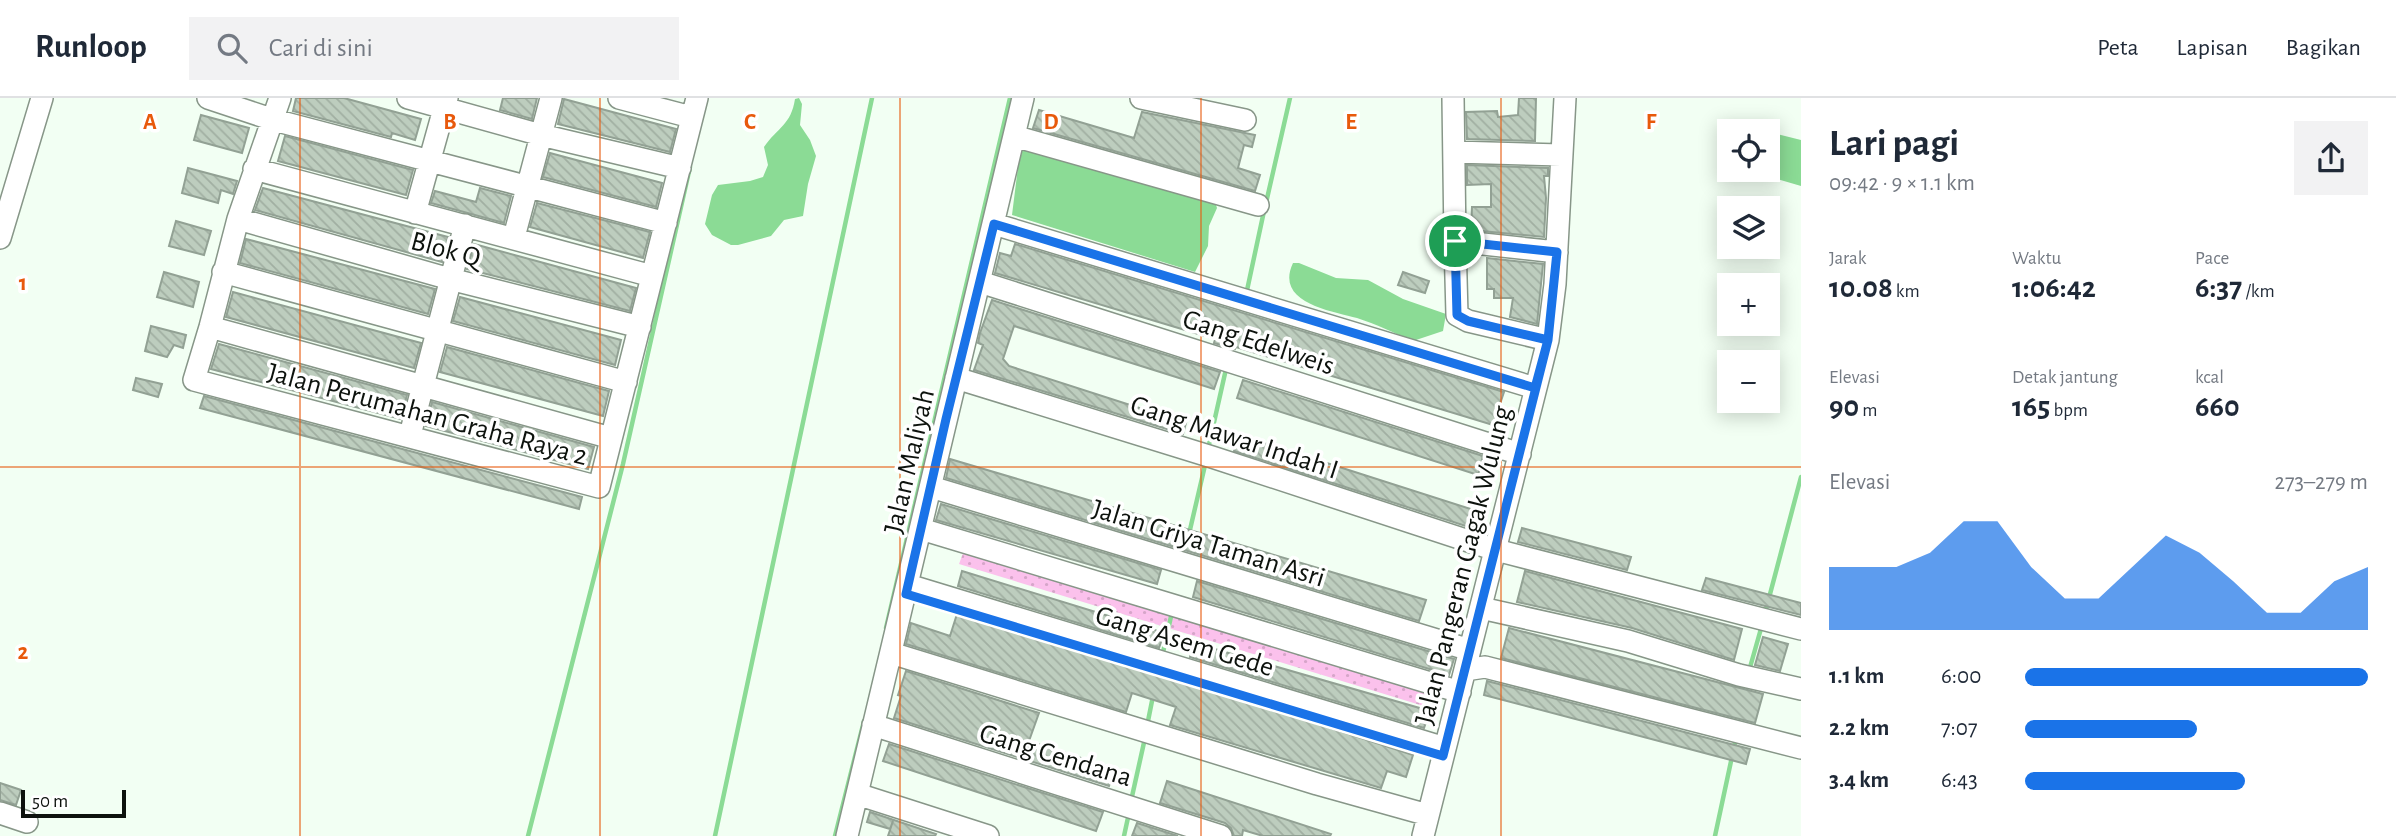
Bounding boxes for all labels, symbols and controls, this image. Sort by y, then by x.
search box [189,17,679,80]
icon: search [213,29,251,67]
text: Runloop [35,31,147,64]
text: Cari di sini [269,35,373,61]
text: Peta [2097,36,2139,60]
text: Lapisan [2177,36,2248,60]
text: Bagikan [2286,36,2361,60]
text: A [143,111,157,134]
text: B [443,111,457,134]
text: C [744,111,756,134]
text: D [1043,111,1059,134]
text: E [1345,111,1357,134]
text: F [1646,111,1657,134]
map controls [1717,119,1780,413]
button: locate [1717,119,1780,182]
button: share [2294,121,2368,195]
text: Lari pagi [1829,125,1959,163]
text: 09:42 · 9 × 1.1 km [1829,172,1975,195]
button: layers [1717,196,1780,259]
pin [1425,211,1485,271]
icon: arrive [1436,222,1474,260]
street label: Blok Q [408,227,486,273]
text: Jarak [1829,249,1867,268]
text: Waktu [2012,249,2061,268]
text: Pace [2195,249,2229,268]
text: 1 [19,272,27,295]
button: + [1717,273,1780,336]
text: 10.08 [1829,273,1893,303]
text: 1:06:42 [2012,273,2096,303]
text: 6:37 [2195,273,2242,303]
text: km [1893,282,1920,301]
text: /km [2242,282,2275,301]
street label: Gang Edelweis [1179,305,1338,381]
button: − [1717,350,1780,413]
street label: Jalan Perumahan Graha Raya 2 [264,359,591,471]
text: Elevasi [1829,368,1880,387]
text: Detak jantung [2012,368,2118,387]
text: kcal [2195,368,2224,387]
street label: Jalan Maliyah [880,387,940,536]
street label: Gang Mawar Indah I [1127,391,1342,485]
text: 90 [1829,392,1859,422]
text: 165 [2012,392,2050,422]
text: 660 [2195,392,2240,422]
text: m [1859,401,1877,420]
text: bpm [2050,401,2088,420]
street label: Jalan Pangeran Gagak Wulung [1411,403,1517,728]
text: Elevasi [1829,471,1890,494]
text: 273–279 m [2274,471,2368,494]
street label: Jalan Griya Taman Asri [1089,495,1328,593]
street label: Gang Asem Gede [1092,601,1277,682]
text: 2 [18,641,29,664]
text: 1.1 km [1829,665,1884,688]
text: 6:00 [1941,665,1981,688]
text: 2.2 km [1829,717,1889,740]
text: 7:07 [1941,717,1978,740]
street label: Gang Cendana [976,719,1135,792]
text: 3.4 km [1829,769,1889,792]
text: 6:43 [1941,769,1978,792]
scale bar [21,787,126,819]
text: 50 m [32,792,68,811]

